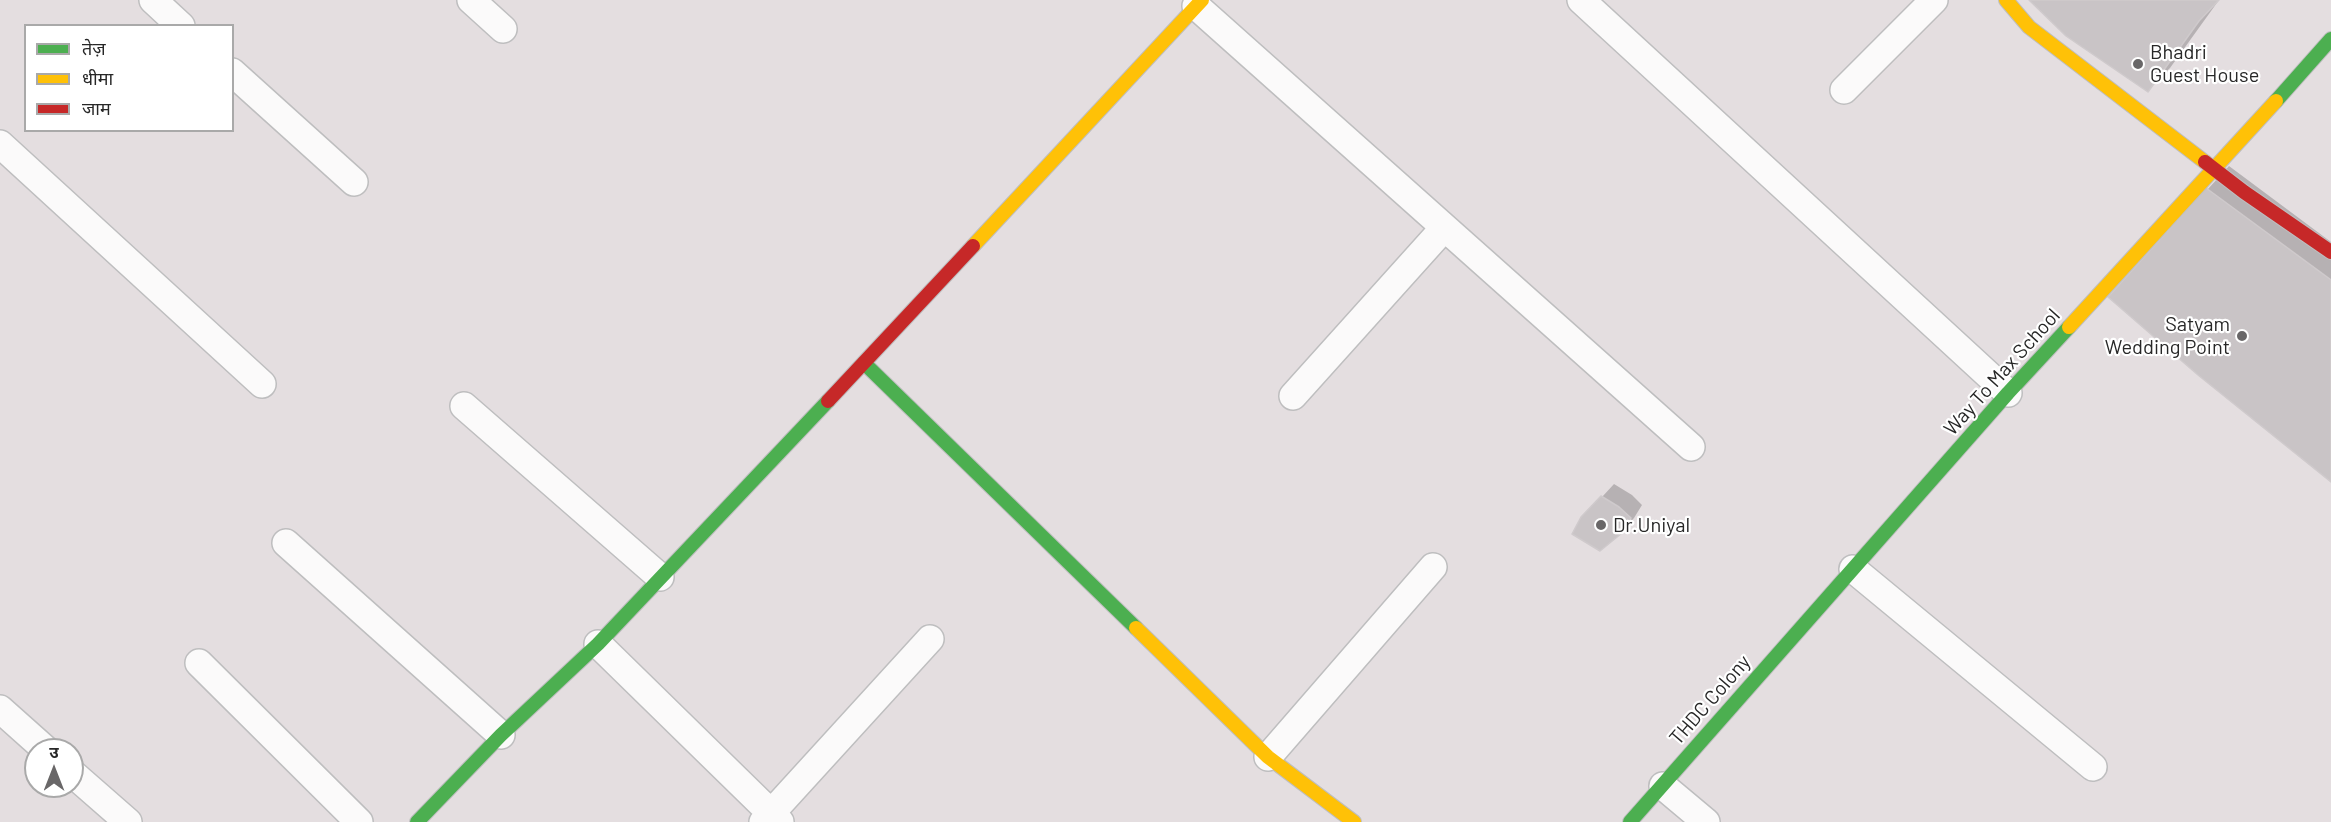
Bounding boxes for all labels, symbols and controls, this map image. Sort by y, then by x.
legend [24,24,234,132]
text: तेज़ [82,37,106,59]
place label: Bhadri Guest House [2150,40,2259,87]
marker: Bhadri Guest House [2131,57,2145,71]
text: धीमा [82,67,113,89]
text: जाम [82,97,111,119]
street label: Way To Max School [1939,304,2065,440]
place label: Satyam Wedding Point [2105,312,2230,359]
marker: Satyam Wedding Point [2235,329,2249,343]
place label: Dr.Uniyal [1613,513,1690,537]
marker: Dr.Uniyal [1594,518,1608,532]
street label: THDC Colony [1664,650,1756,750]
north arrow [24,738,84,798]
text: उ [49,742,59,761]

